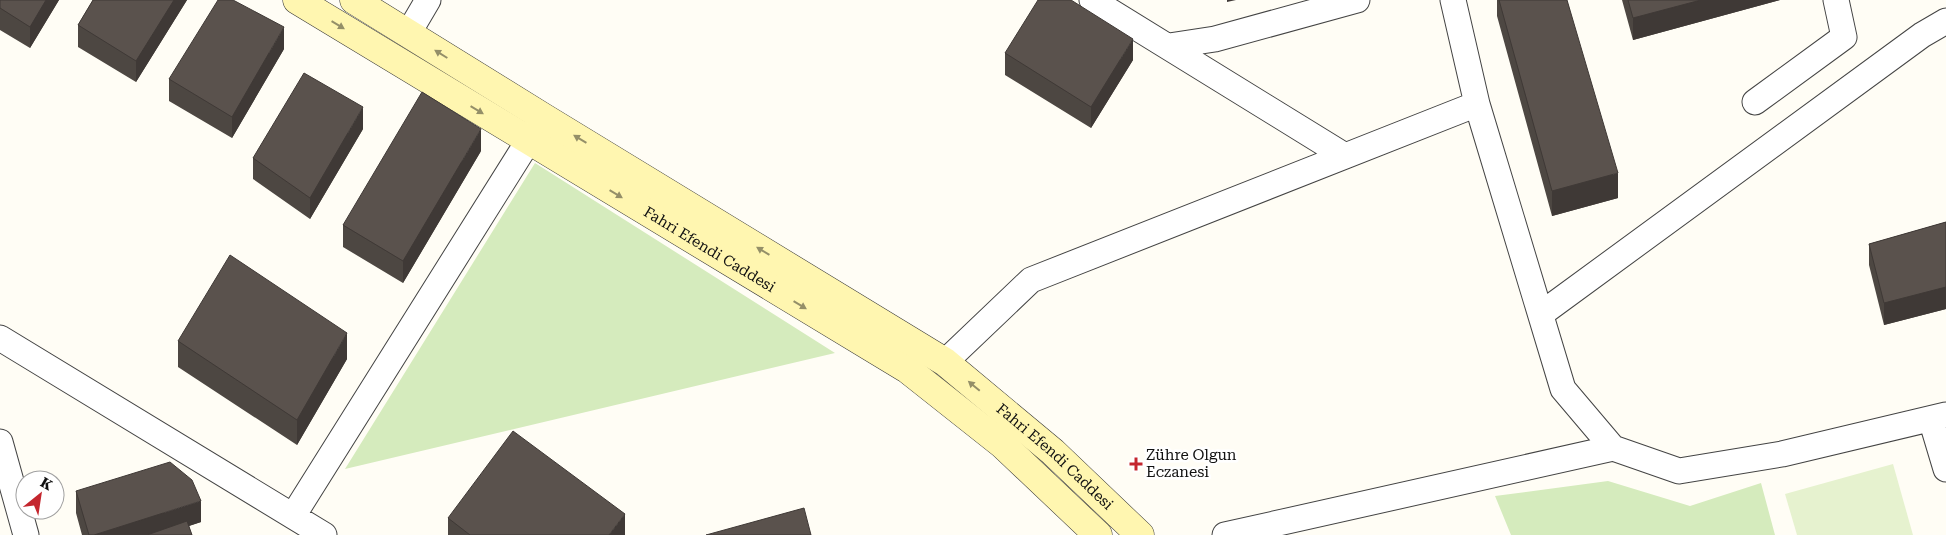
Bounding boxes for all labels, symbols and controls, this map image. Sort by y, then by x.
one-way arrow [332,21,345,30]
one-way arrow [435,50,448,59]
one-way arrow [470,106,484,115]
one-way arrow [573,135,586,144]
one-way arrow [610,190,623,199]
street label: Fahri Efendi Caddesi [640,203,779,296]
one-way arrow [757,247,770,256]
one-way arrow [794,301,807,310]
one-way arrow [967,380,980,391]
street label: Fahri Efendi Caddesi [993,400,1117,514]
place label: Zühre Olgun Eczanesi [1146,446,1237,481]
marker: Zühre Olgun Eczanesi [1130,458,1142,470]
north arrow [15,470,65,520]
text: K [38,474,55,493]

